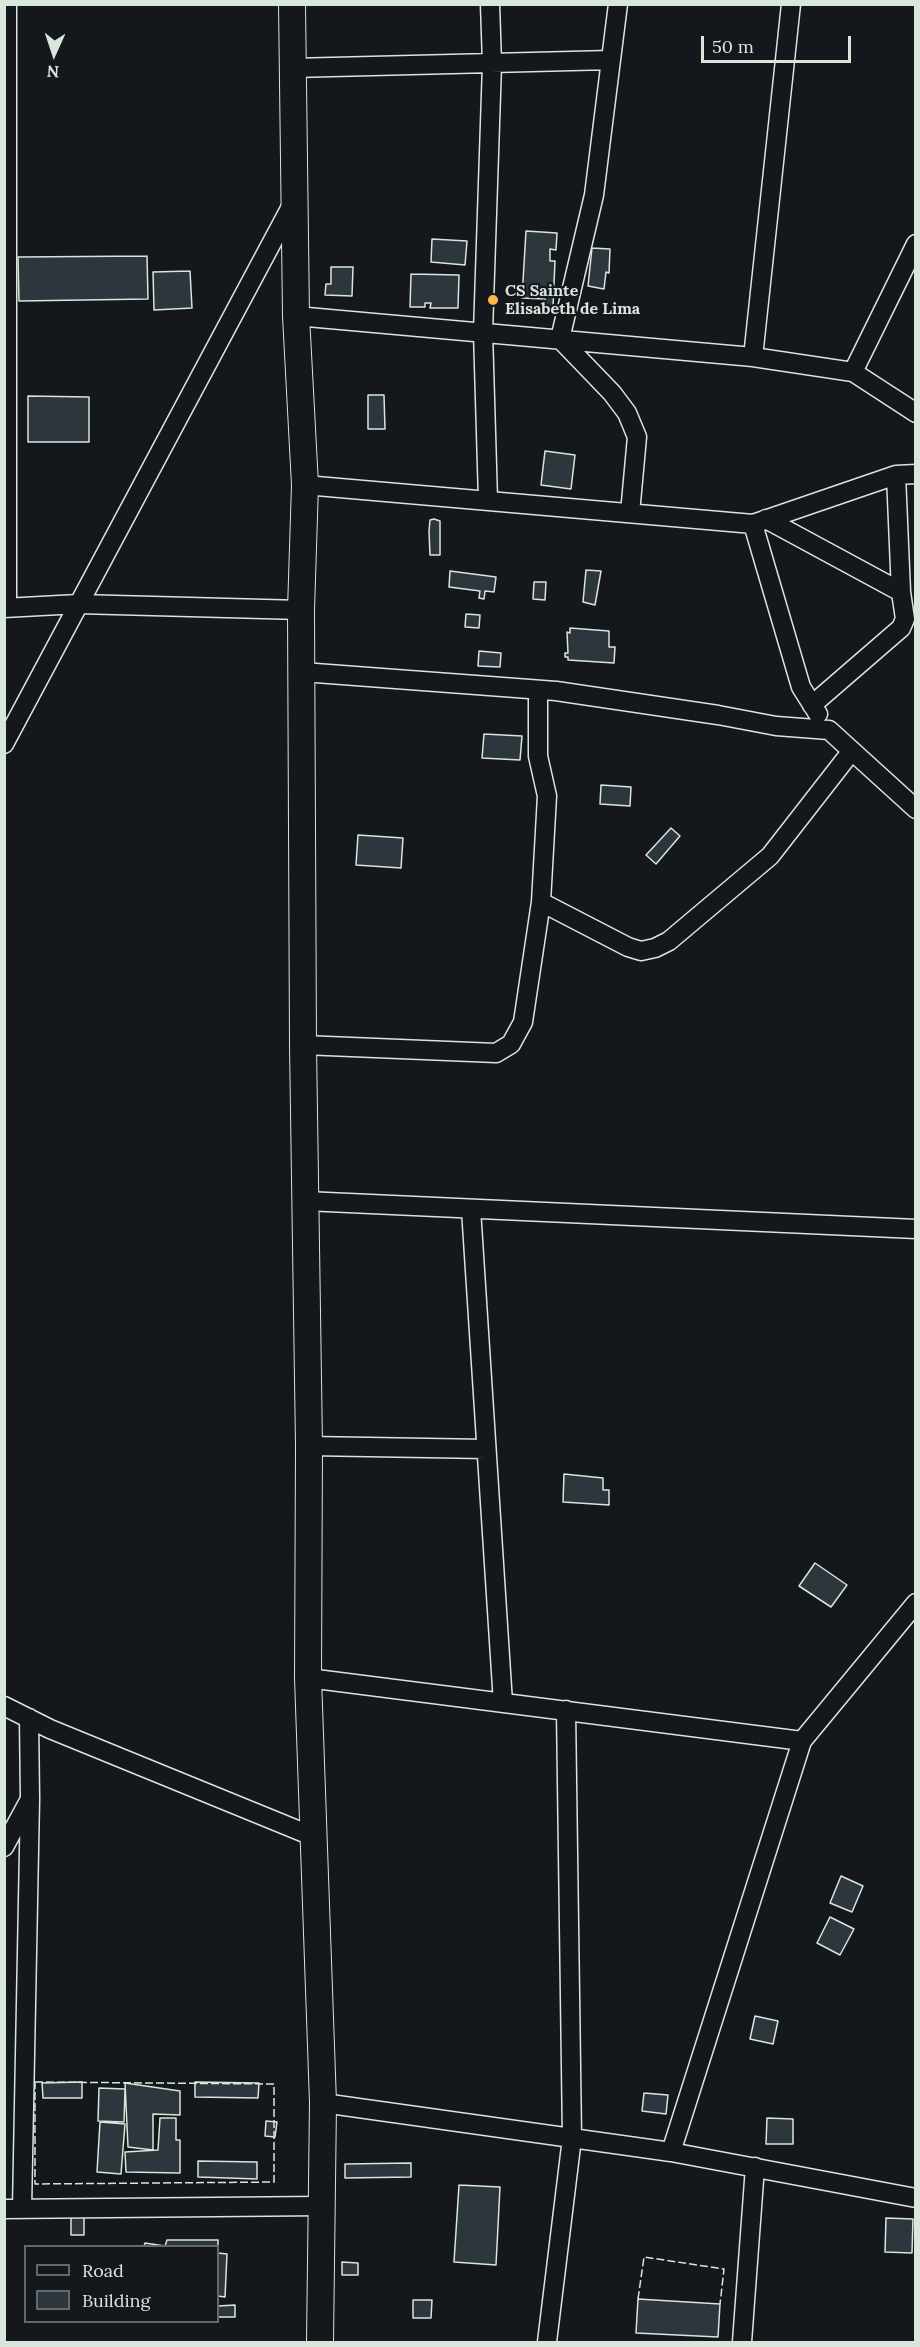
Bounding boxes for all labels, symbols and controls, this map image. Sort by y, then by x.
north arrow [24,24,84,84]
scale bar [704,24,854,62]
text: 50 m [712,35,754,58]
text: N [46,62,60,82]
place label: CS Sainte Elisabeth de Lima [505,281,640,319]
marker: CS Sainte Elisabeth de Lima [486,293,500,307]
legend [24,2245,219,2323]
text: Road [82,2259,124,2282]
text: Building [82,2289,150,2312]

